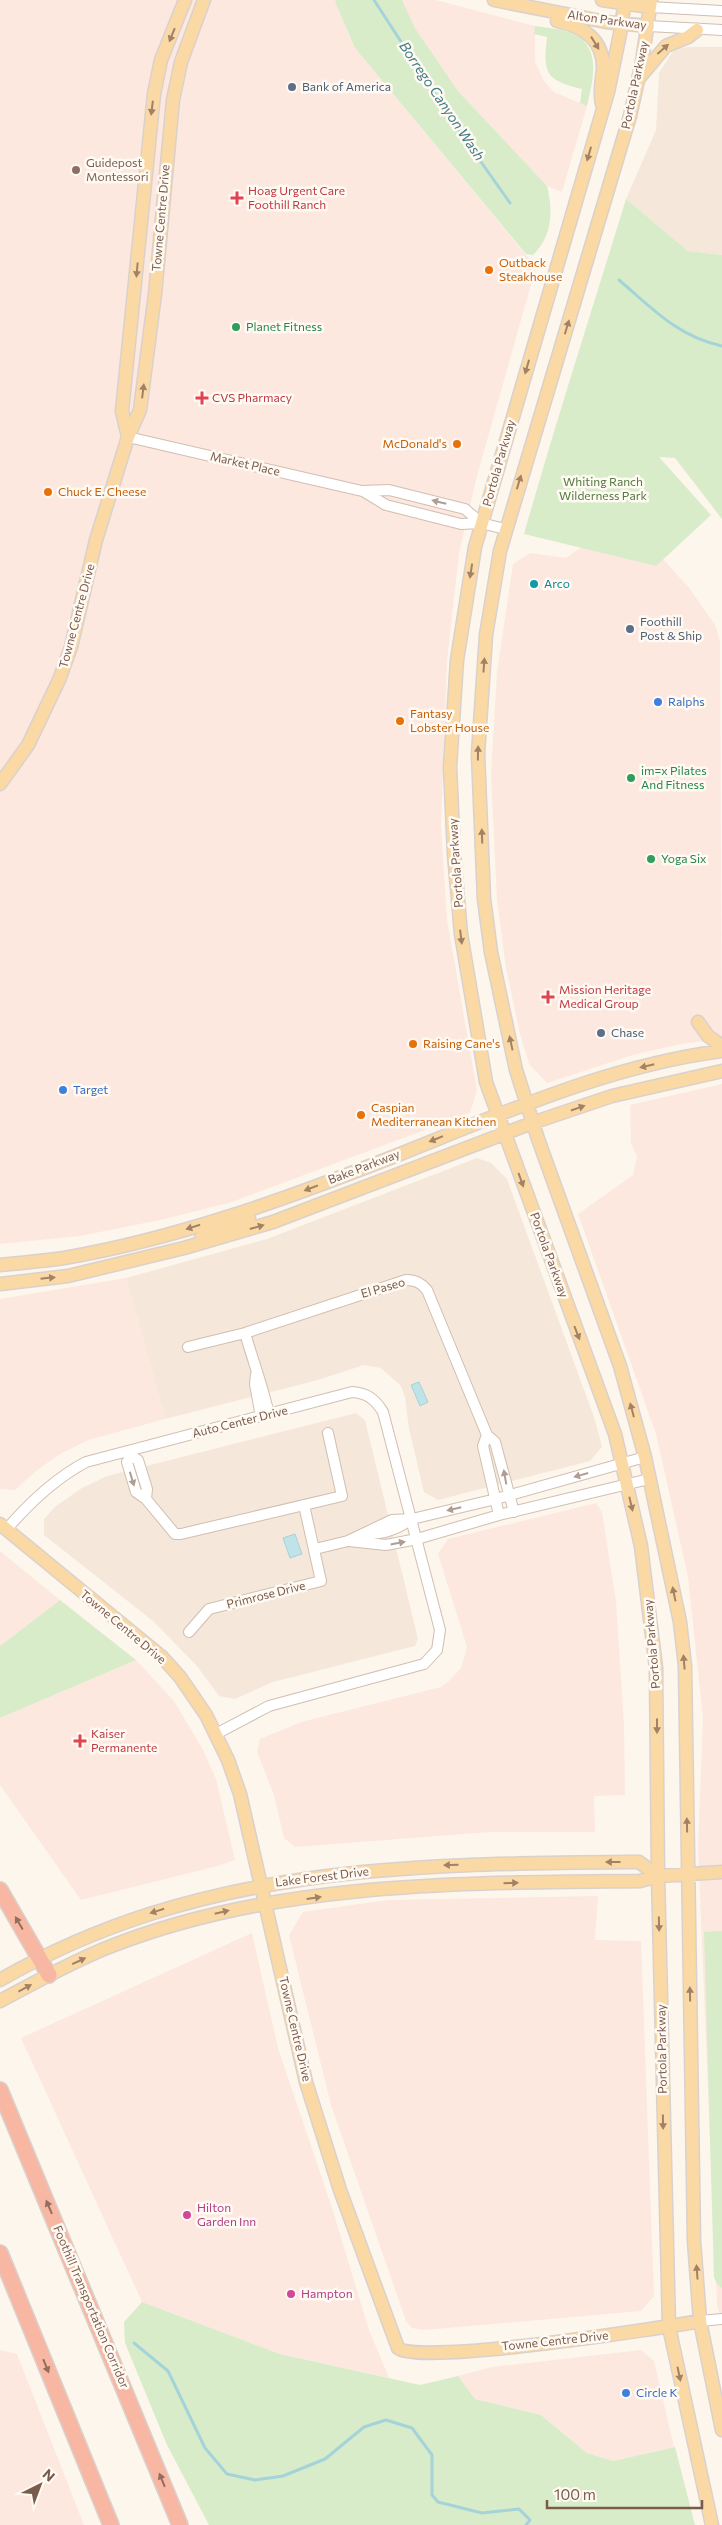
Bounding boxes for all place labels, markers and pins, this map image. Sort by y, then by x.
place label: Bank of America [302,79,391,93]
marker: Bank of America [286,81,298,93]
place label: Guidepost Montessori [86,155,149,183]
marker: Guidepost Montessori [70,164,82,176]
place label: Hoag Urgent Care Foothill Ranch [248,183,345,211]
marker: Hoag Urgent Care Foothill Ranch [230,191,244,205]
place label: Outback Steakhouse [499,255,562,283]
marker: Outback Steakhouse [483,264,495,276]
place label: Planet Fitness [246,319,322,333]
marker: Planet Fitness [230,321,242,333]
place label: CVS Pharmacy [212,390,292,404]
marker: CVS Pharmacy [196,392,208,404]
place label: McDonald's [383,436,447,450]
marker: McDonald's [451,438,463,450]
place label: Chuck E. Cheese [58,484,146,498]
marker: Chuck E. Cheese [42,486,54,498]
place label: Arco [544,576,570,590]
marker: Arco [528,578,540,590]
place label: Foothill Post & Ship [640,614,702,642]
marker: Foothill Post & Ship [624,623,636,635]
place label: Ralphs [668,694,705,708]
marker: Ralphs [652,696,664,708]
place label: Fantasy Lobster House [410,706,489,734]
marker: Fantasy Lobster House [394,715,406,727]
place label: im=x Pilates And Fitness [641,763,707,791]
marker: im=x Pilates And Fitness [625,772,637,784]
place label: Yoga Six [661,851,707,865]
marker: Yoga Six [645,853,657,865]
place label: Mission Heritage Medical Group [559,982,651,1010]
marker: Mission Heritage Medical Group [541,990,555,1004]
place label: Chase [611,1025,644,1039]
marker: Chase [595,1027,607,1039]
place label: Raising Cane's [423,1036,500,1050]
marker: Raising Cane's [407,1038,419,1050]
place label: Target [73,1082,108,1096]
marker: Target [57,1084,69,1096]
place label: Caspian Mediterranean Kitchen [371,1100,496,1128]
marker: Caspian Mediterranean Kitchen [355,1109,367,1121]
place label: Kaiser Permanente [91,1726,157,1754]
marker: Kaiser Permanente [73,1734,87,1748]
place label: Hilton Garden Inn [197,2200,256,2228]
marker: Hilton Garden Inn [181,2209,193,2221]
place label: Hampton [301,2286,353,2300]
marker: Hampton [285,2288,297,2300]
place label: Circle K [636,2385,678,2399]
marker: Circle K [620,2387,632,2399]

